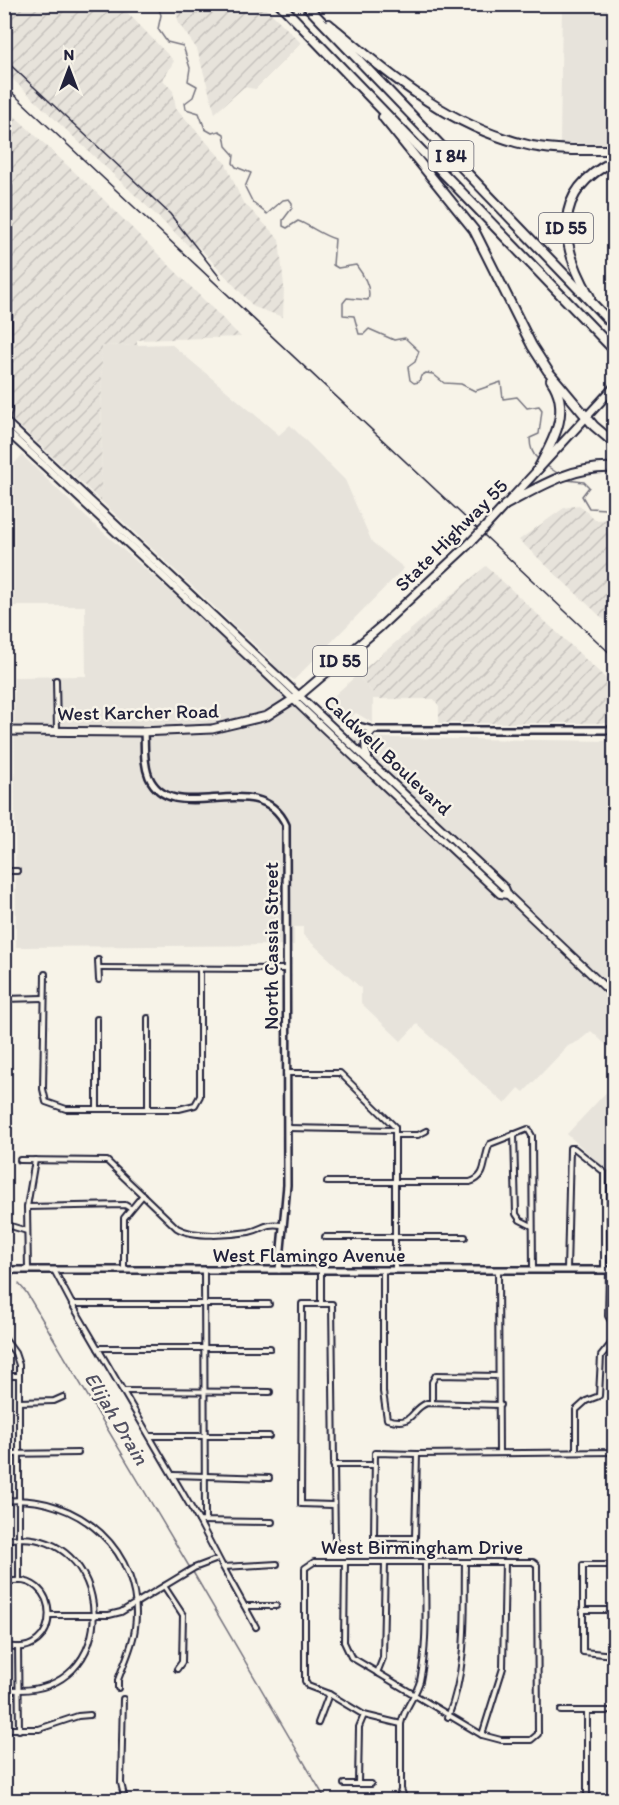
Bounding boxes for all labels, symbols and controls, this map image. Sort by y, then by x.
north arrow [39,39,99,99]
text: N [64,45,74,64]
road number: I 84 [428,141,474,171]
road number: ID 55 [539,213,593,243]
street label: State Highway 55 [390,474,512,596]
road number: ID 55 [313,646,367,676]
street label: Caldwell Boulevard [319,690,457,820]
street label: West Karcher Road [57,699,219,725]
street label: North Cassia Street [259,861,283,1030]
street label: West Flamingo Avenue [213,1243,405,1267]
water label: Elijah Drain [79,1367,155,1470]
street label: West Birmingham Drive [321,1535,523,1559]

